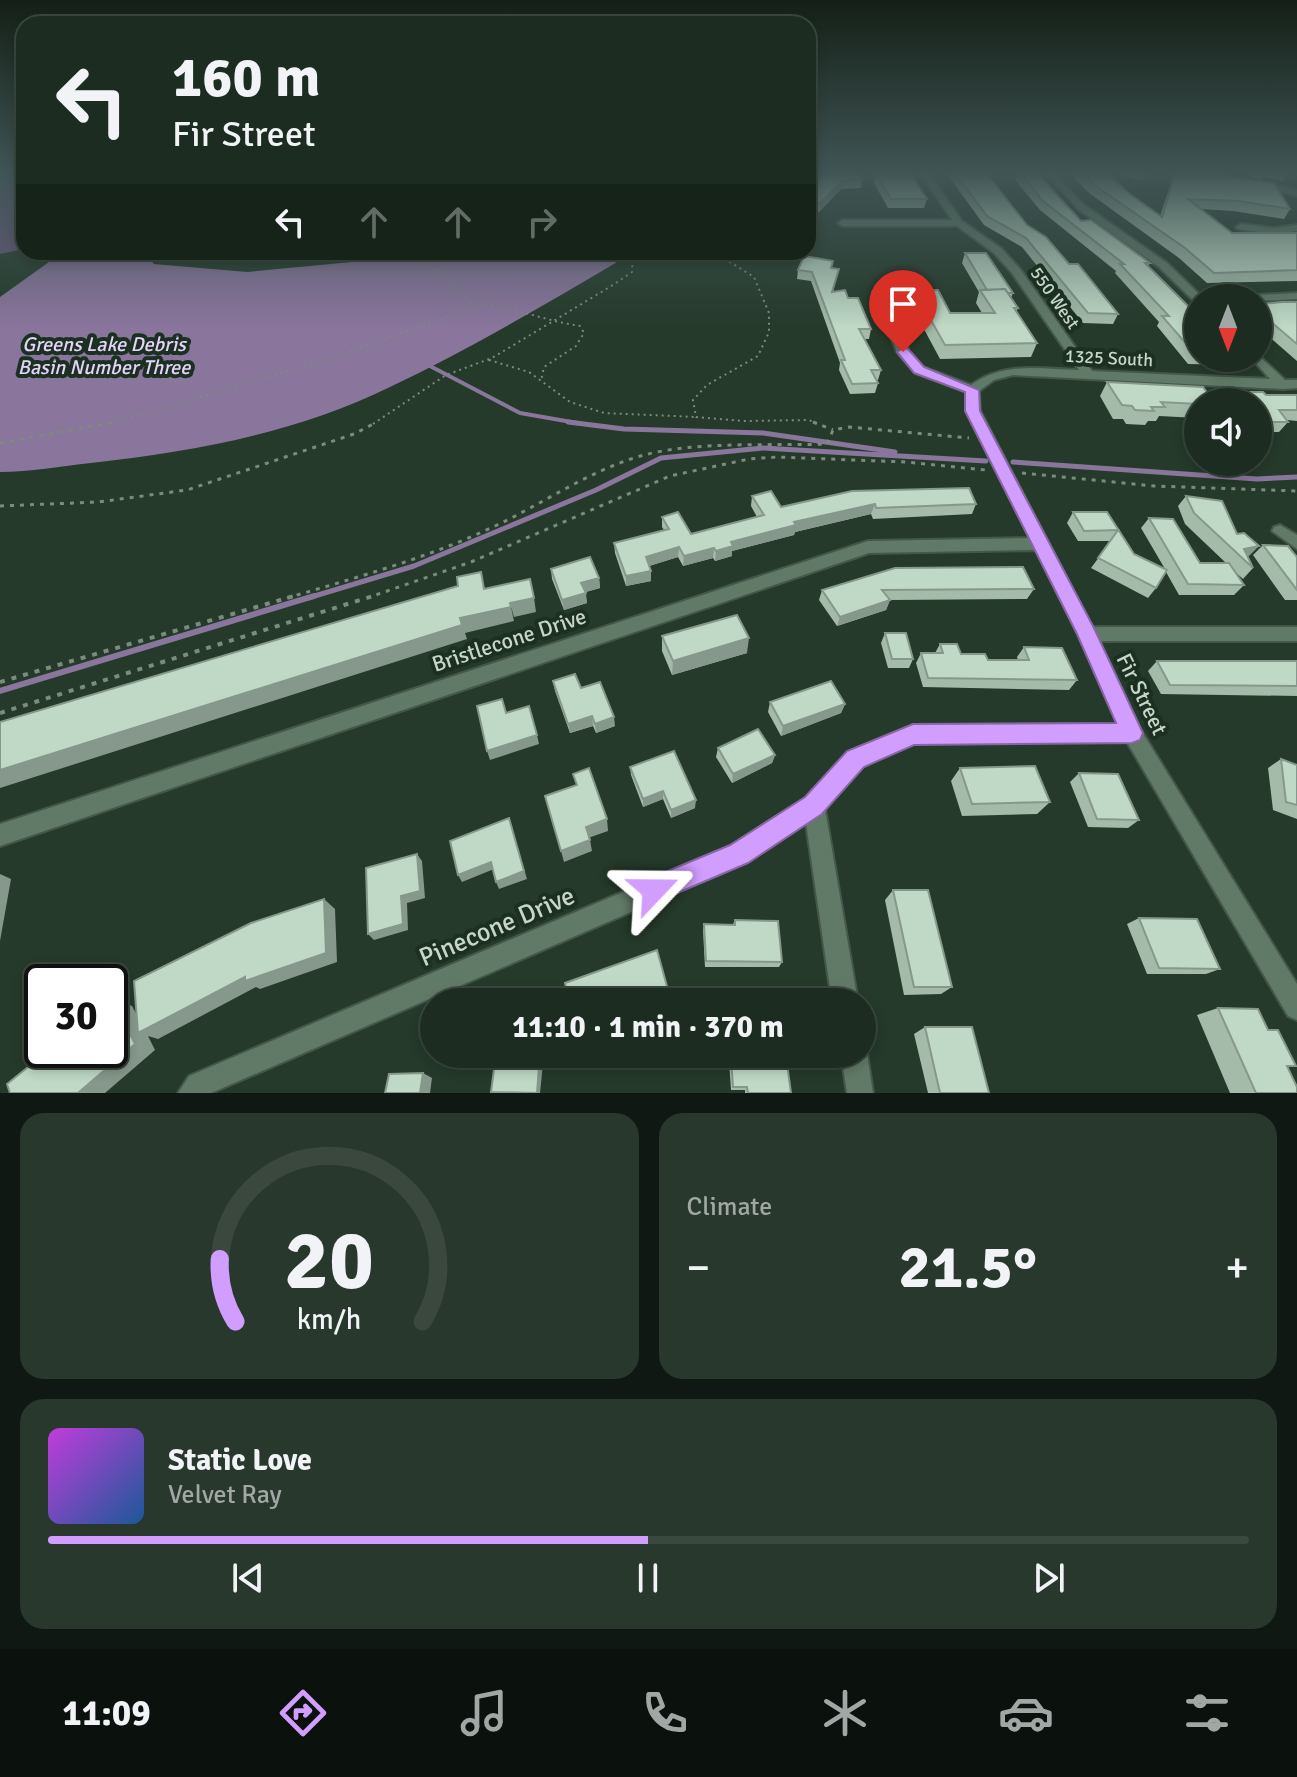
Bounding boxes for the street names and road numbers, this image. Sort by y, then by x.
street label: 550 West [1026,263,1084,333]
street label: 1325 South [1064,345,1154,371]
street label: Bristlecone Drive [428,602,590,678]
street label: Fir Street [1111,649,1173,740]
street label: Pinecone Drive [414,880,580,974]

